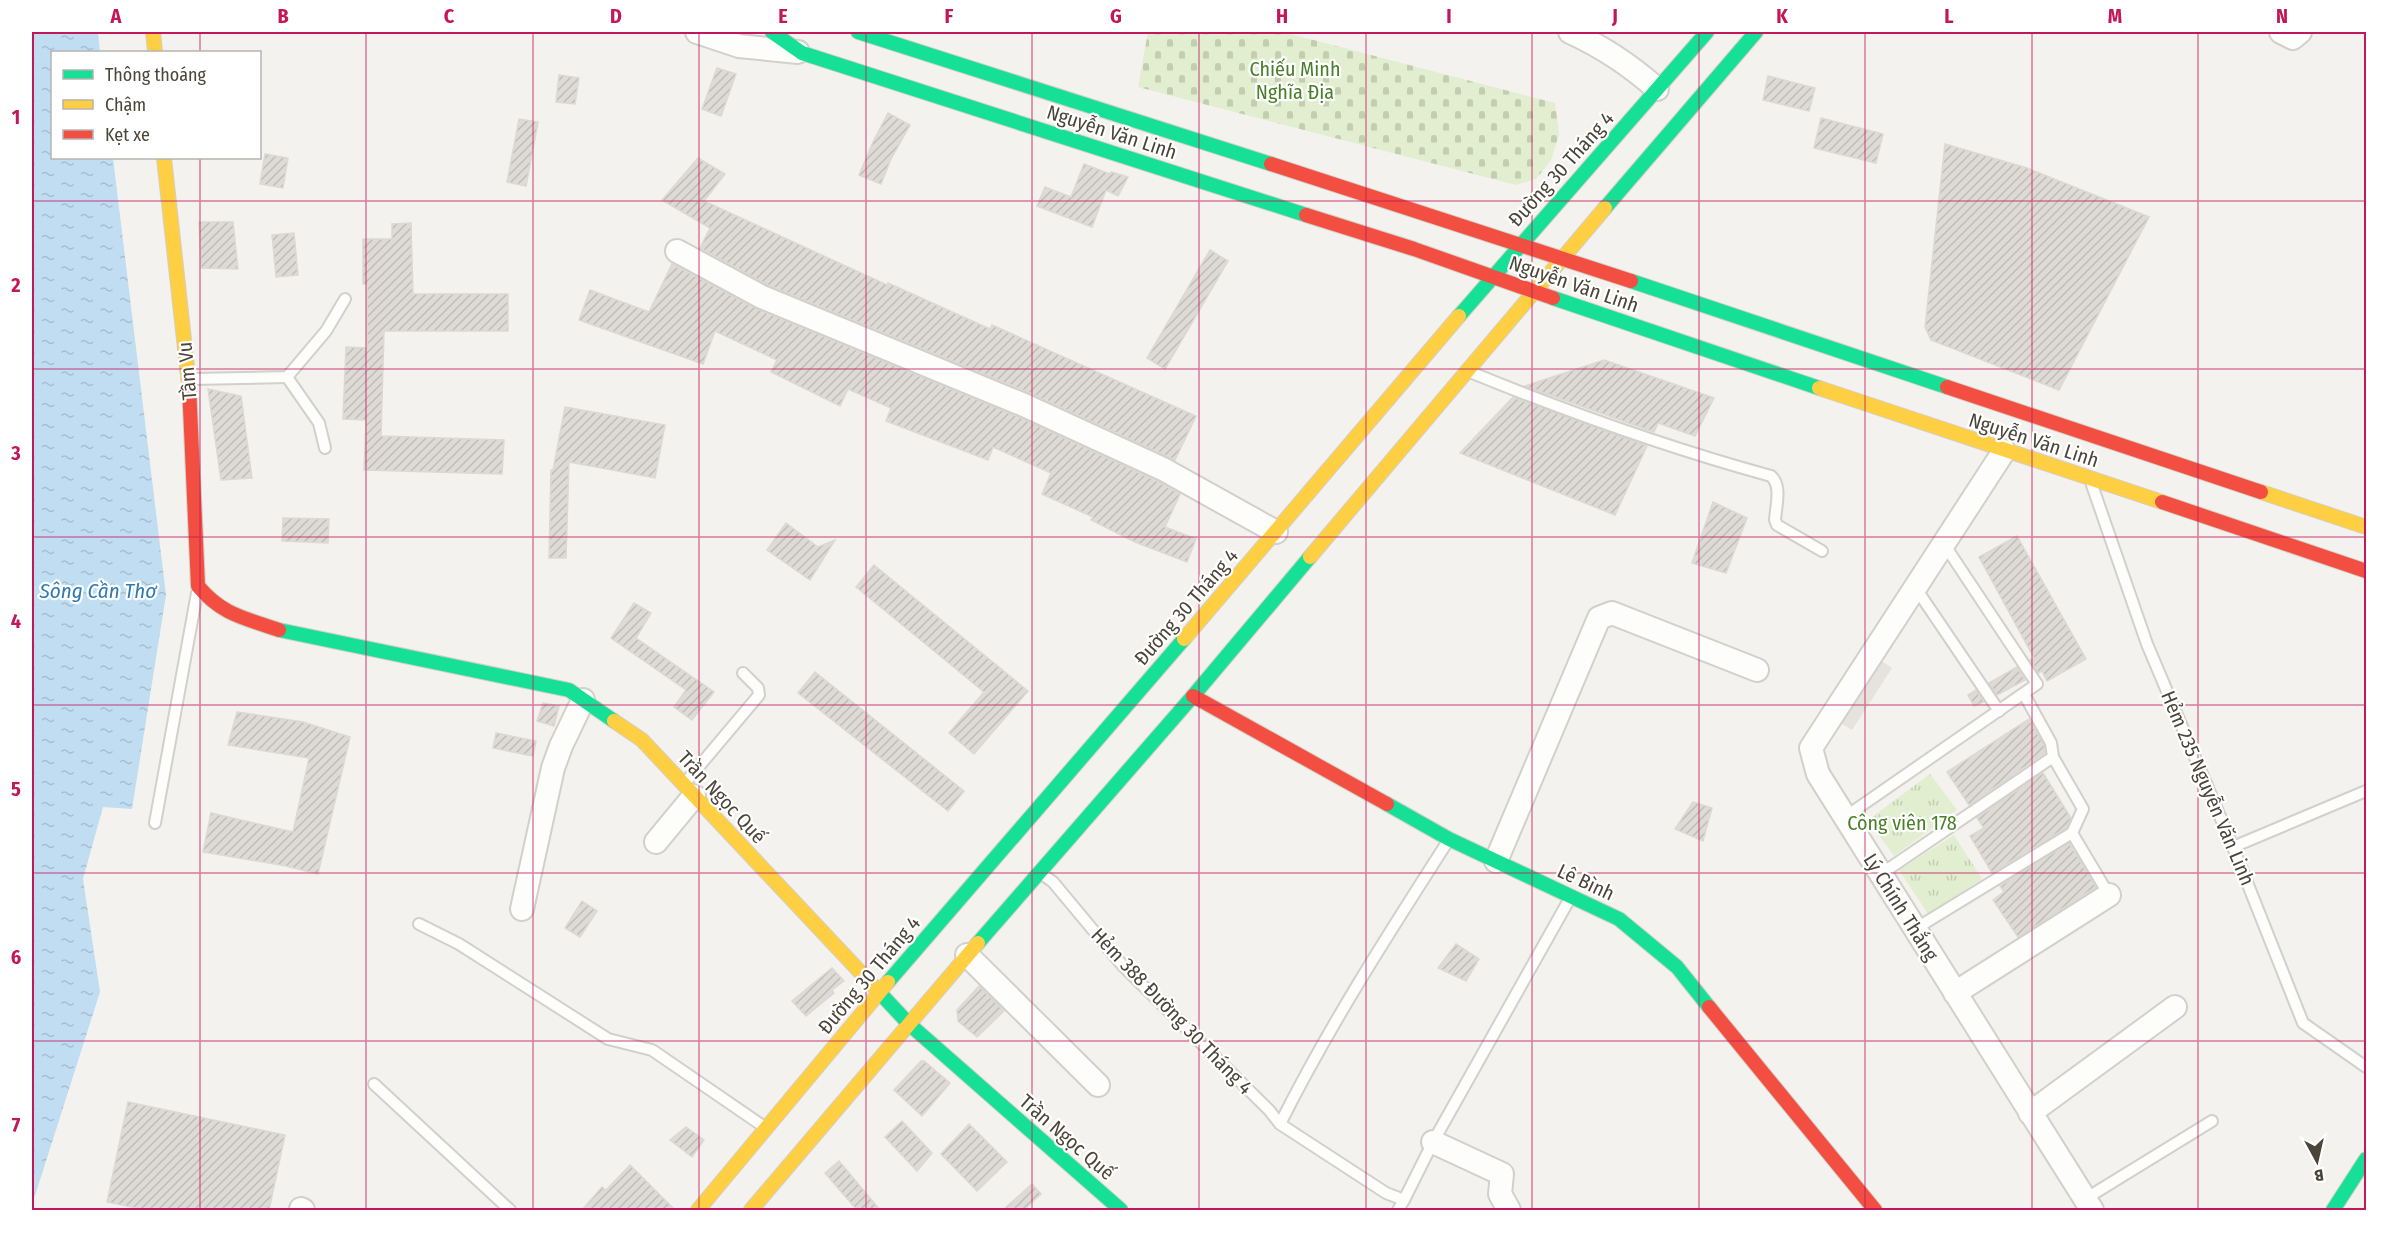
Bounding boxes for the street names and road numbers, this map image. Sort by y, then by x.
street label: Nguyễn Văn Linh [1044,100,1180,164]
street label: Đường 30 Tháng 4 [1503,106,1619,231]
street label: Nguyễn Văn Linh [1506,251,1642,317]
street label: Tầm Vu [173,341,201,401]
street label: Nguyễn Văn Linh [1966,408,2102,472]
street label: Đường 30 Tháng 4 [1129,544,1243,670]
street label: Hẻm 235 Nguyễn Văn Linh [2156,687,2260,889]
street label: Trần Ngọc Quế [673,746,771,848]
street label: Lý Chính Thắng [1858,848,1945,966]
street label: Lê Bình [1554,858,1618,906]
street label: Đường 30 Tháng 4 [813,911,925,1039]
street label: Hẻm 388 Đường 30 Tháng 4 [1086,923,1258,1099]
street label: Trần Ngọc Quế [1015,1089,1119,1185]

